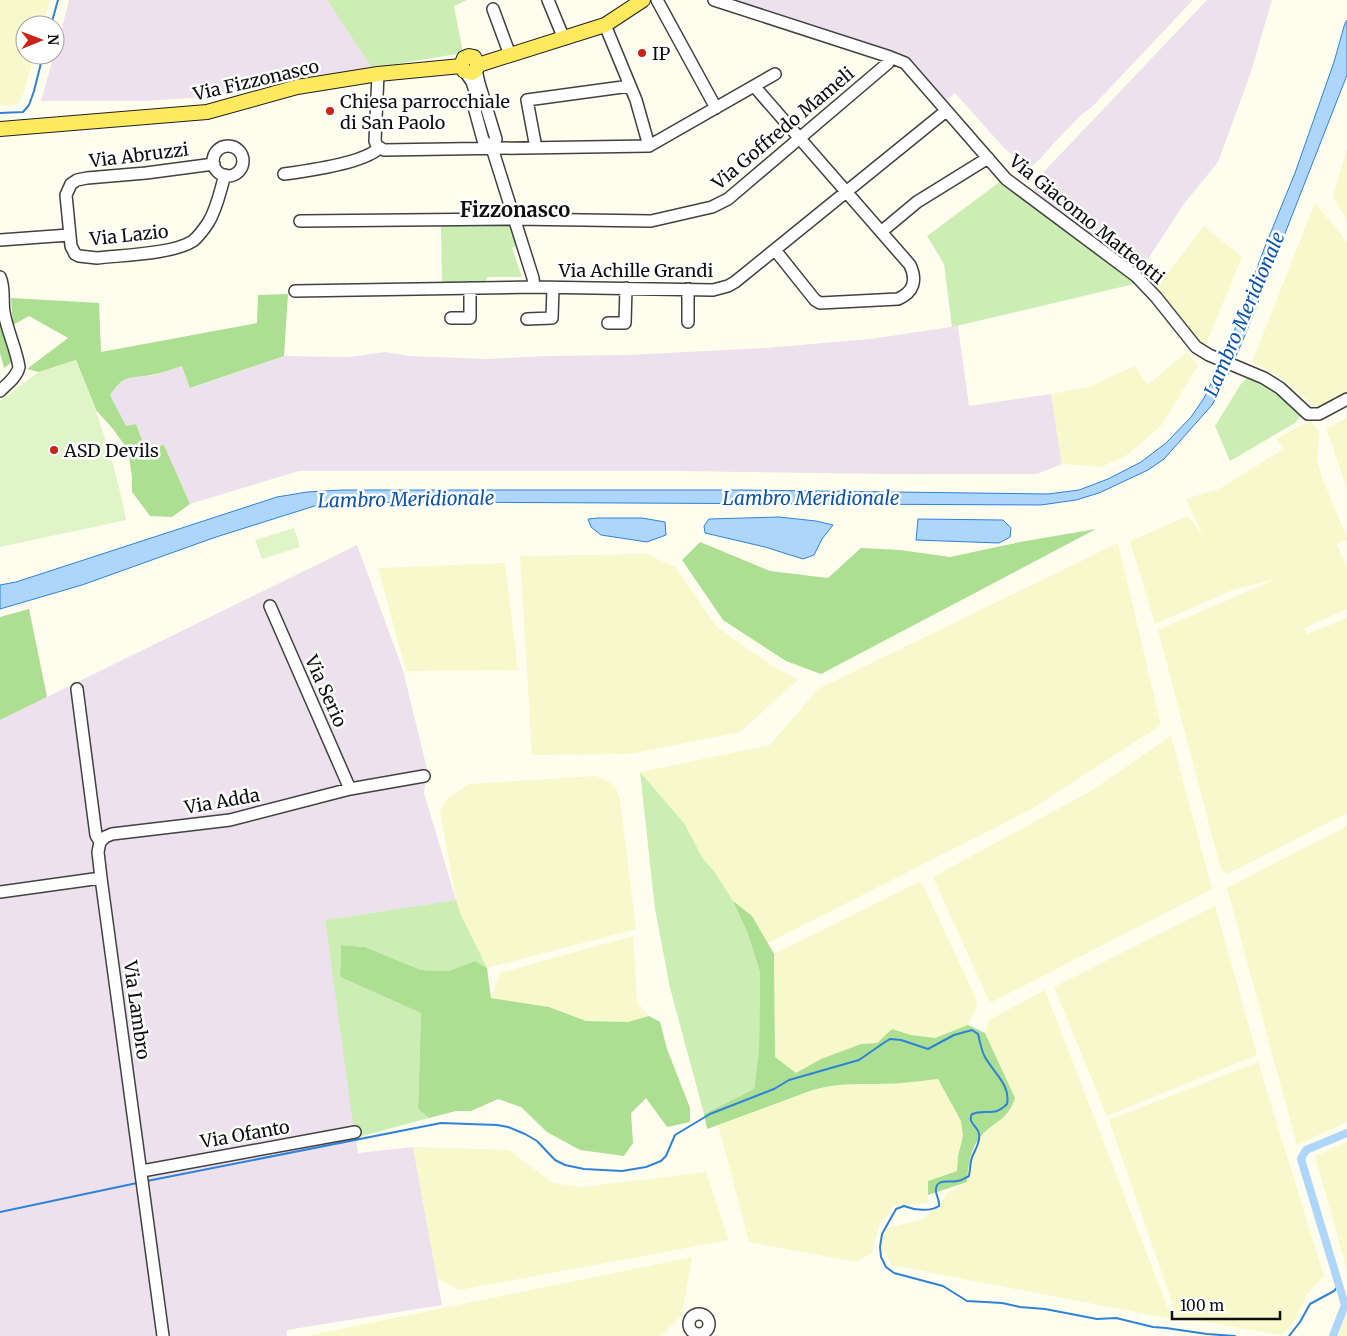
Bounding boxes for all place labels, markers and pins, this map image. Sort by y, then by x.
place label: IP [652,42,671,65]
marker: IP [636,47,648,59]
place label: Chiesa parrocchiale di San Paolo [340,90,510,134]
marker: Chiesa parrocchiale di San Paolo [324,105,336,117]
place label: ASD Devils [63,439,159,462]
marker: ASD Devils [48,444,60,456]

